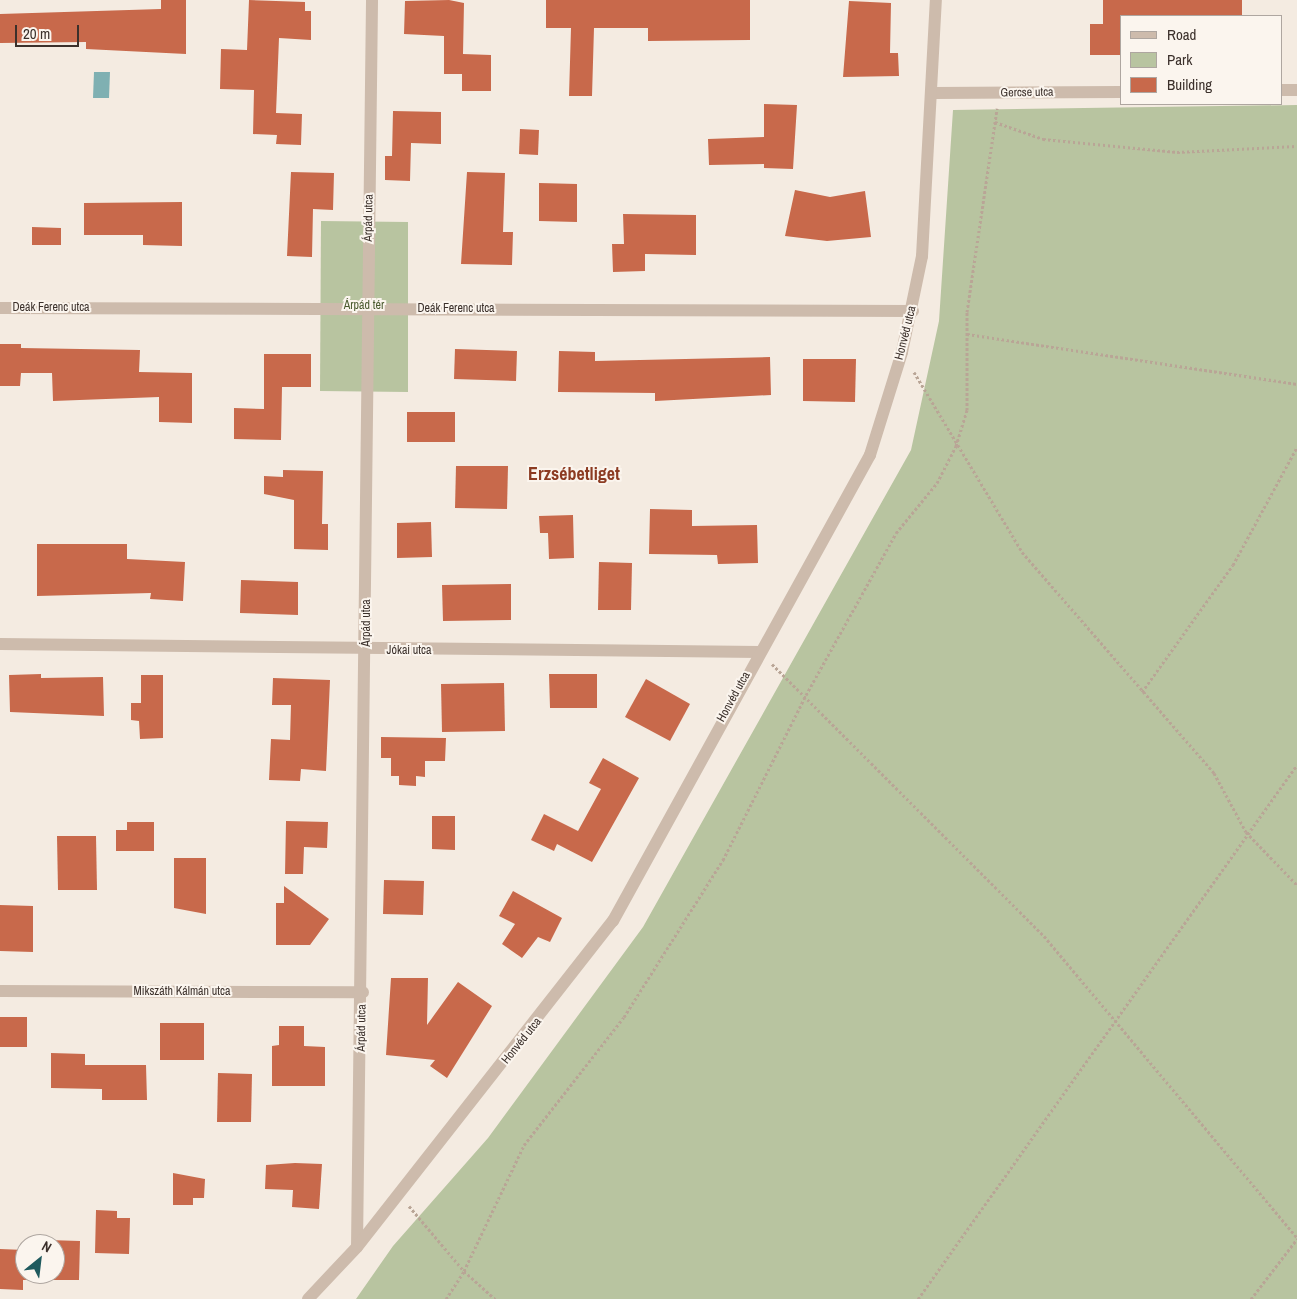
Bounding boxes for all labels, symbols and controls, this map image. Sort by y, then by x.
scale bar [18,15,81,47]
legend [1120,15,1282,105]
text: 20 m [23,23,50,44]
text: Road [1167,24,1196,45]
text: Park [1167,49,1192,70]
text: Building [1167,74,1212,95]
street label: Gercse utca [1000,85,1054,101]
street label: Árpád utca [361,194,377,242]
park label: Árpád tér [344,299,384,313]
street label: Deák Ferenc utca [12,301,90,315]
street label: Deák Ferenc utca [417,302,495,316]
street label: Honvéd utca [892,304,920,362]
district label: Erzsébetliget [528,463,620,485]
street label: Árpád utca [360,599,374,647]
street label: Jókai utca [387,644,431,658]
street label: Honvéd utca [714,669,754,725]
street label: Mikszáth Kálmán utca [134,985,230,999]
street label: Árpád utca [354,1004,370,1052]
street label: Honvéd utca [499,1015,545,1067]
north arrow [15,1234,65,1284]
text: N [39,1237,55,1257]

